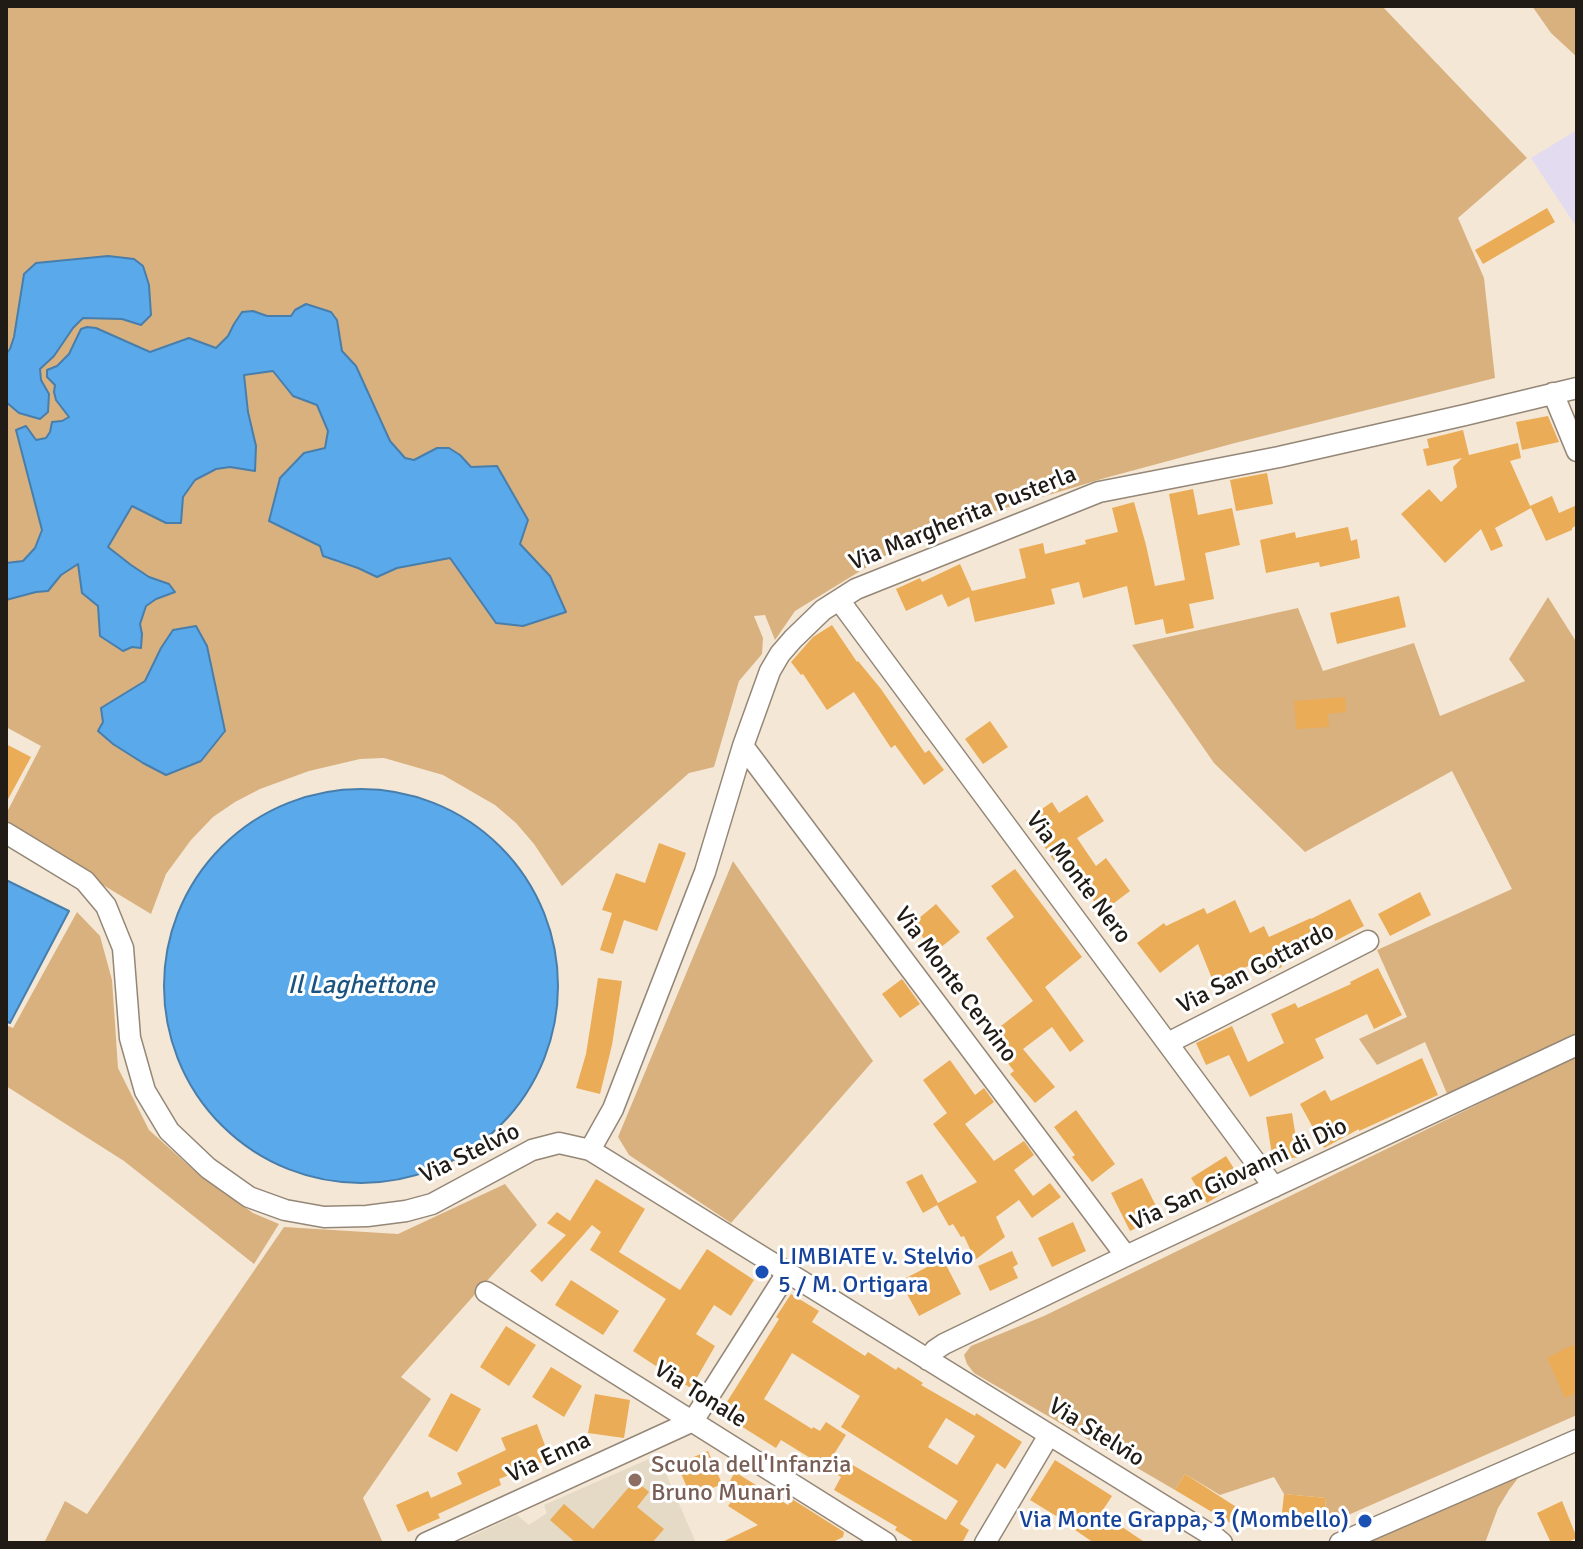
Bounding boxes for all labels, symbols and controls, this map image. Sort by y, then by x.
street label: Via Margherita Pusterla [845,460,1081,578]
street label: Via Monte Nero [1019,807,1137,949]
street label: Via Monte Cervino [887,902,1023,1068]
street label: Via San Gottardo [1173,917,1339,1021]
water label: Il Laghettone [288,970,434,1002]
street label: Via San Giovanni di Dio [1126,1112,1352,1238]
street label: Via Stelvio [415,1117,525,1191]
place label: LIMBIATE v. Stelvio 5 / M. Ortigara [778,1244,973,1300]
marker: LIMBIATE v. Stelvio 5 / M. Ortigara [753,1263,771,1281]
street label: Via Tonale [648,1355,752,1435]
street label: Via Stelvio [1043,1392,1149,1474]
street label: Via Enna [502,1426,596,1490]
place label: Scuola dell'Infanzia Bruno Munari [651,1452,851,1508]
marker: Scuola dell'Infanzia Bruno Munari [626,1471,644,1489]
place label: Via Monte Grappa, 3 (Mombello) [1019,1507,1349,1535]
marker: Via Monte Grappa, 3 (Mombello) [1356,1512,1374,1530]

